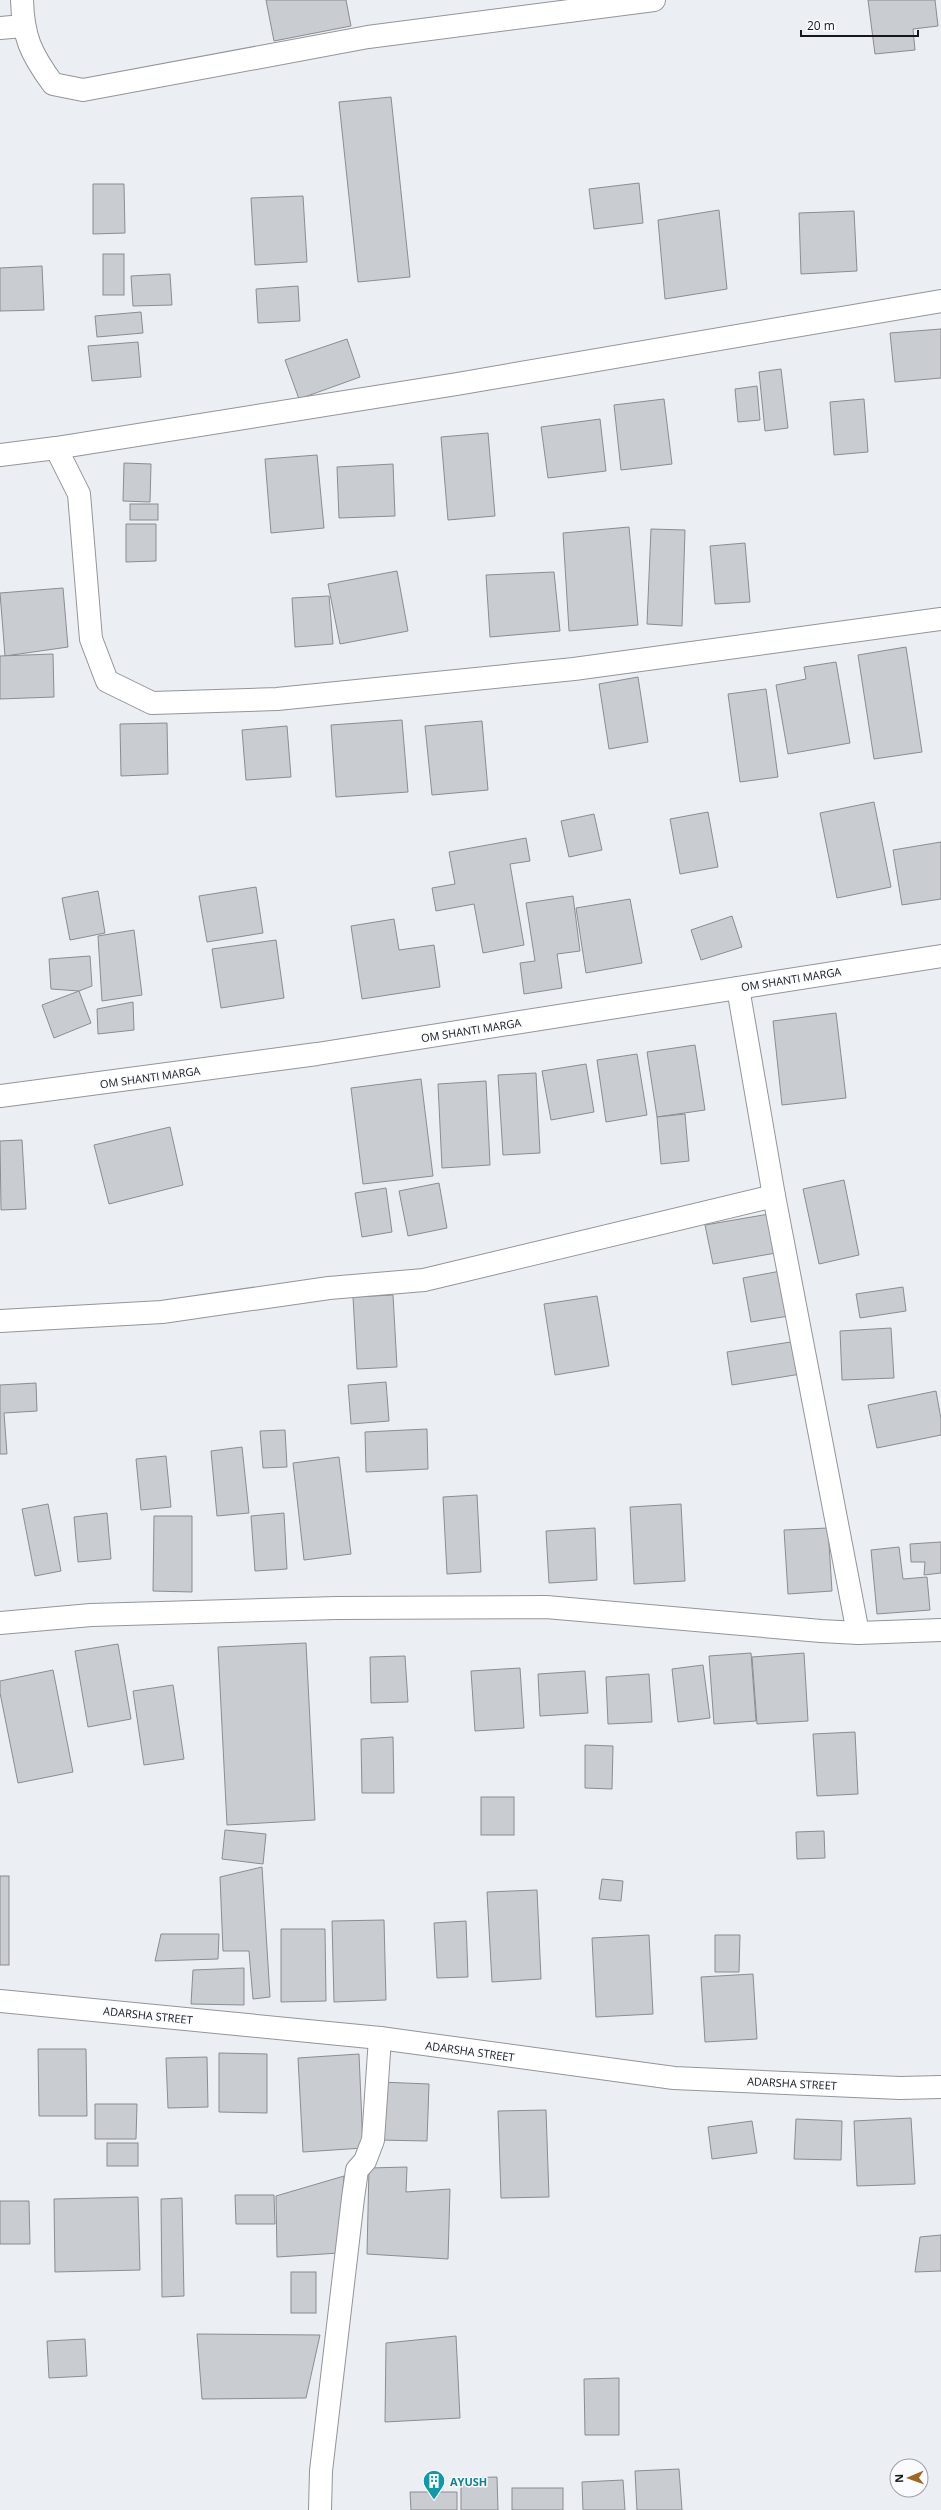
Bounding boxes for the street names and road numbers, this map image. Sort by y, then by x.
street label: OM SHANTI MARGA [740,964,842,994]
street label: OM SHANTI MARGA [420,1015,522,1045]
street label: OM SHANTI MARGA [99,1063,201,1091]
street label: ADARSHA STREET [103,2003,193,2027]
street label: ADARSHA STREET [424,2037,516,2065]
street label: ADARSHA STREET [747,2073,837,2093]

